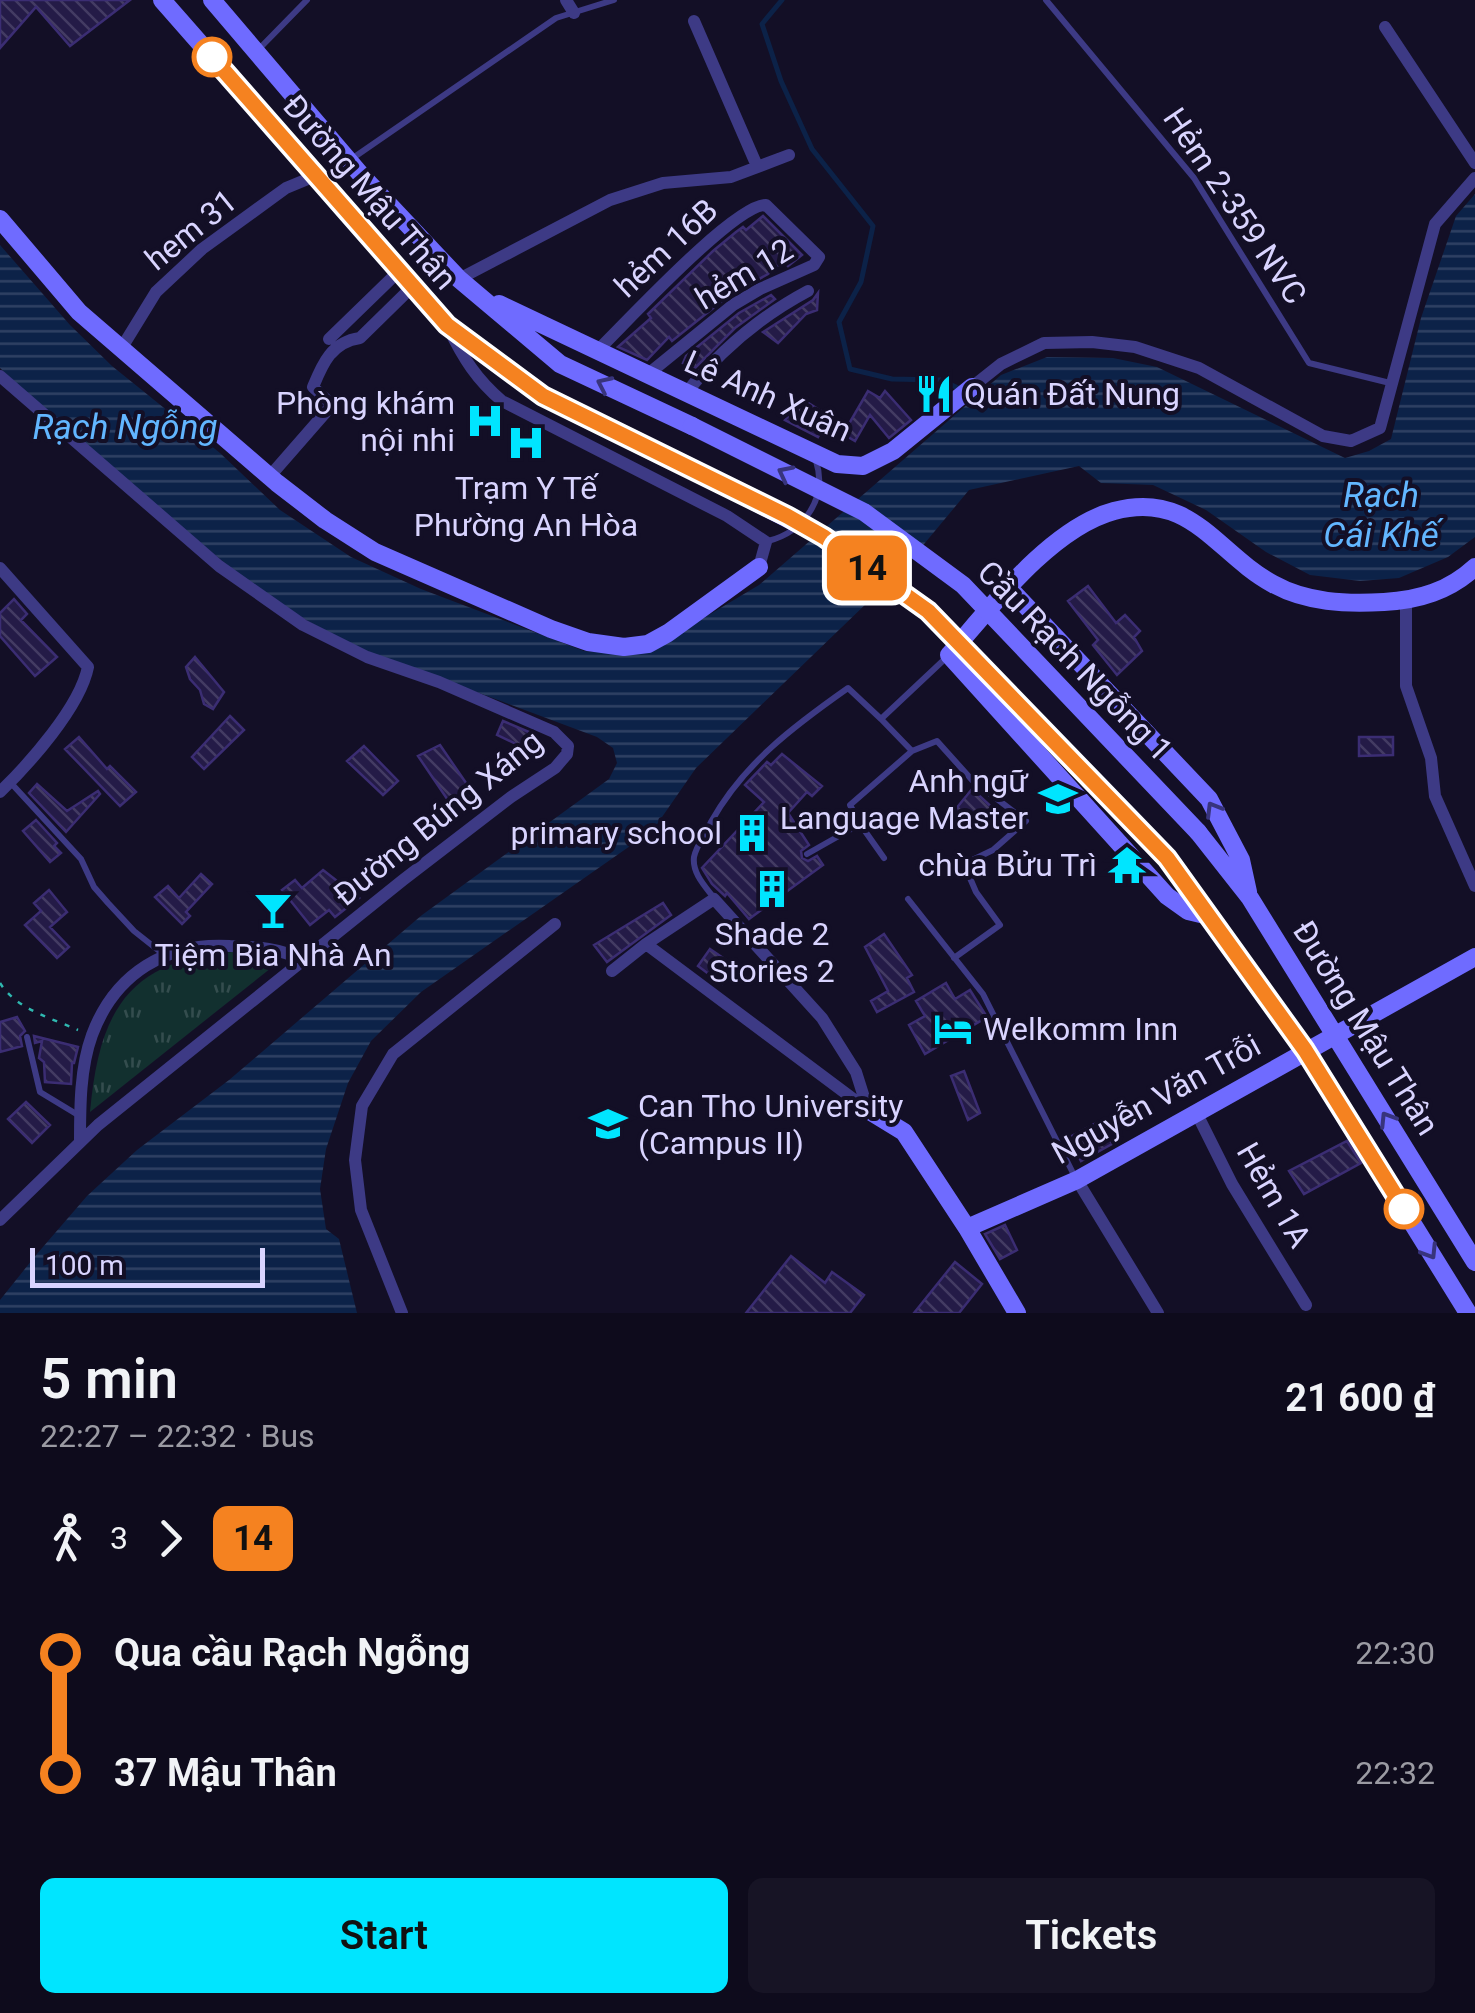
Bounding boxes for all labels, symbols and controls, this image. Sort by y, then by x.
unlabelled marker [193,38,231,76]
street label: Đường Mậu Thân [275,87,465,297]
street label: Hẻm 2-359 NVC [1155,101,1315,311]
street label: hem 31 [138,182,244,278]
street label: hẻm 16B [607,191,725,305]
street label: hẻm 12 [689,230,799,318]
street label: Lê Anh Xuân [679,342,857,450]
restaurant icon: Quán Đất Nung [913,373,955,415]
place label: Quán Đất Nung [964,375,1180,413]
one-way arrow [596,377,614,397]
place label: Phòng khám nội nhi [276,384,455,459]
hospital icon: Phòng khám nội nhi [464,400,506,442]
water label: Rạch Ngỗng [33,407,217,448]
hospital icon: Trạm Y Tế Phường An Hòa [505,422,547,464]
one-way arrow [777,465,795,485]
place label: Trạm Y Tế Phường An Hòa [414,469,638,544]
water label: Rạch Cái Khế [1323,475,1444,556]
line badge: 14 [822,536,912,600]
text: 14 [847,548,887,589]
street label: Cầu Rạch Ngỗng 1 [970,553,1180,769]
street label: Đường Búng Xáng [326,722,550,914]
place label: Anh ngữ Language Master [780,762,1029,837]
school or university icon: Anh ngữ Language Master [1037,778,1079,820]
one-way arrow [1206,801,1225,819]
building icon: primary school [731,812,773,854]
place label: primary school [511,814,722,852]
temple icon: chùa Bửu Trì [1106,844,1148,886]
place label: chùa Bửu Trì [918,846,1097,884]
building icon: Shade 2 Stories 2 [751,868,793,910]
bar icon: Tiệm Bia Nhà An [252,889,294,931]
street label: Đường Mậu Thân [1285,914,1447,1142]
place label: Shade 2 Stories 2 [709,915,835,990]
place label: Tiệm Bia Nhà An [154,936,392,974]
hotel icon: Welkomm Inn [932,1008,974,1050]
place label: Welkomm Inn [983,1010,1178,1048]
street label: Nguyễn Văn Trỗi [1045,1026,1267,1172]
place label: Can Tho University (Campus II) [638,1087,903,1162]
school or university icon: Can Tho University (Campus II) [587,1103,629,1145]
one-way arrow [1380,1112,1399,1130]
street label: Hẻm 1A [1229,1136,1319,1254]
unlabelled marker [1385,1190,1423,1228]
one-way arrow [1418,1241,1437,1259]
scale bar [30,1243,265,1288]
text: 100 m [45,1249,124,1282]
text: 5 min [40,1347,178,1411]
text: 21 600 ₫ [1285,1376,1435,1420]
text: 22:27 – 22:32 · Bus [40,1417,315,1455]
icon: walk [40,1511,95,1566]
icon: forward [143,1511,198,1566]
text: 14 [233,1518,273,1559]
text: 3 [110,1519,128,1557]
text: Qua cầu Rạch Ngỗng [114,1631,470,1675]
text: 22:30 [1355,1634,1435,1672]
text: 37 Mậu Thân [114,1751,337,1795]
text: 22:32 [1355,1754,1435,1792]
button: Start [40,1878,728,1993]
button: Tickets [748,1878,1435,1993]

